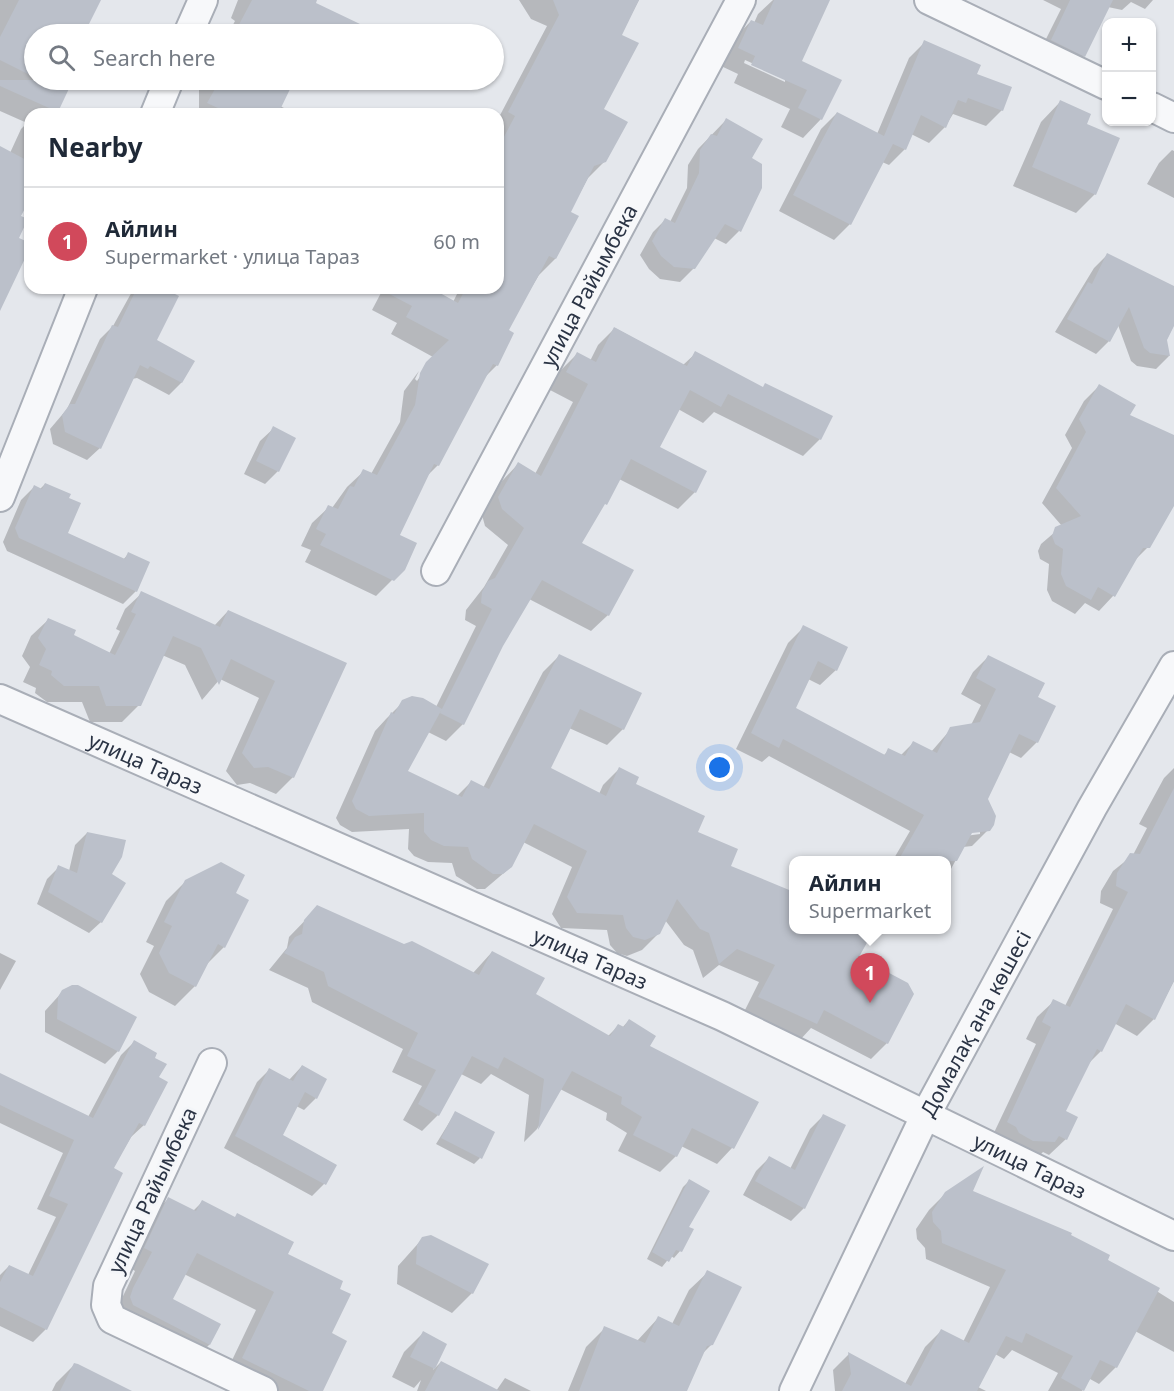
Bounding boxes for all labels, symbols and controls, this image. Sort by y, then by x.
map controls [1102,18,1156,126]
button: + [1102,18,1156,72]
search box [24,24,504,90]
icon: search [45,41,78,74]
text: Search here [93,42,215,72]
button: − [1102,72,1156,126]
text: Nearby [48,129,143,165]
street label: улица Райымбека [534,199,644,371]
text: Айлин [105,213,178,243]
text: 1 [62,228,73,255]
text: 60 m [433,228,480,255]
text: Supermarket · улица Тараз [105,243,360,270]
street label: улица Тараз [84,726,207,800]
your location [705,753,734,782]
popup [789,856,951,934]
text: Айлин [809,867,882,897]
text: Supermarket [809,897,931,924]
street label: улица Тараз [529,921,652,996]
street label: Домалақ ана көшесі [913,925,1037,1122]
pin: 1 [850,954,890,1003]
street label: улица Райымбека [101,1102,203,1278]
street label: улица Тараз [969,1127,1091,1205]

